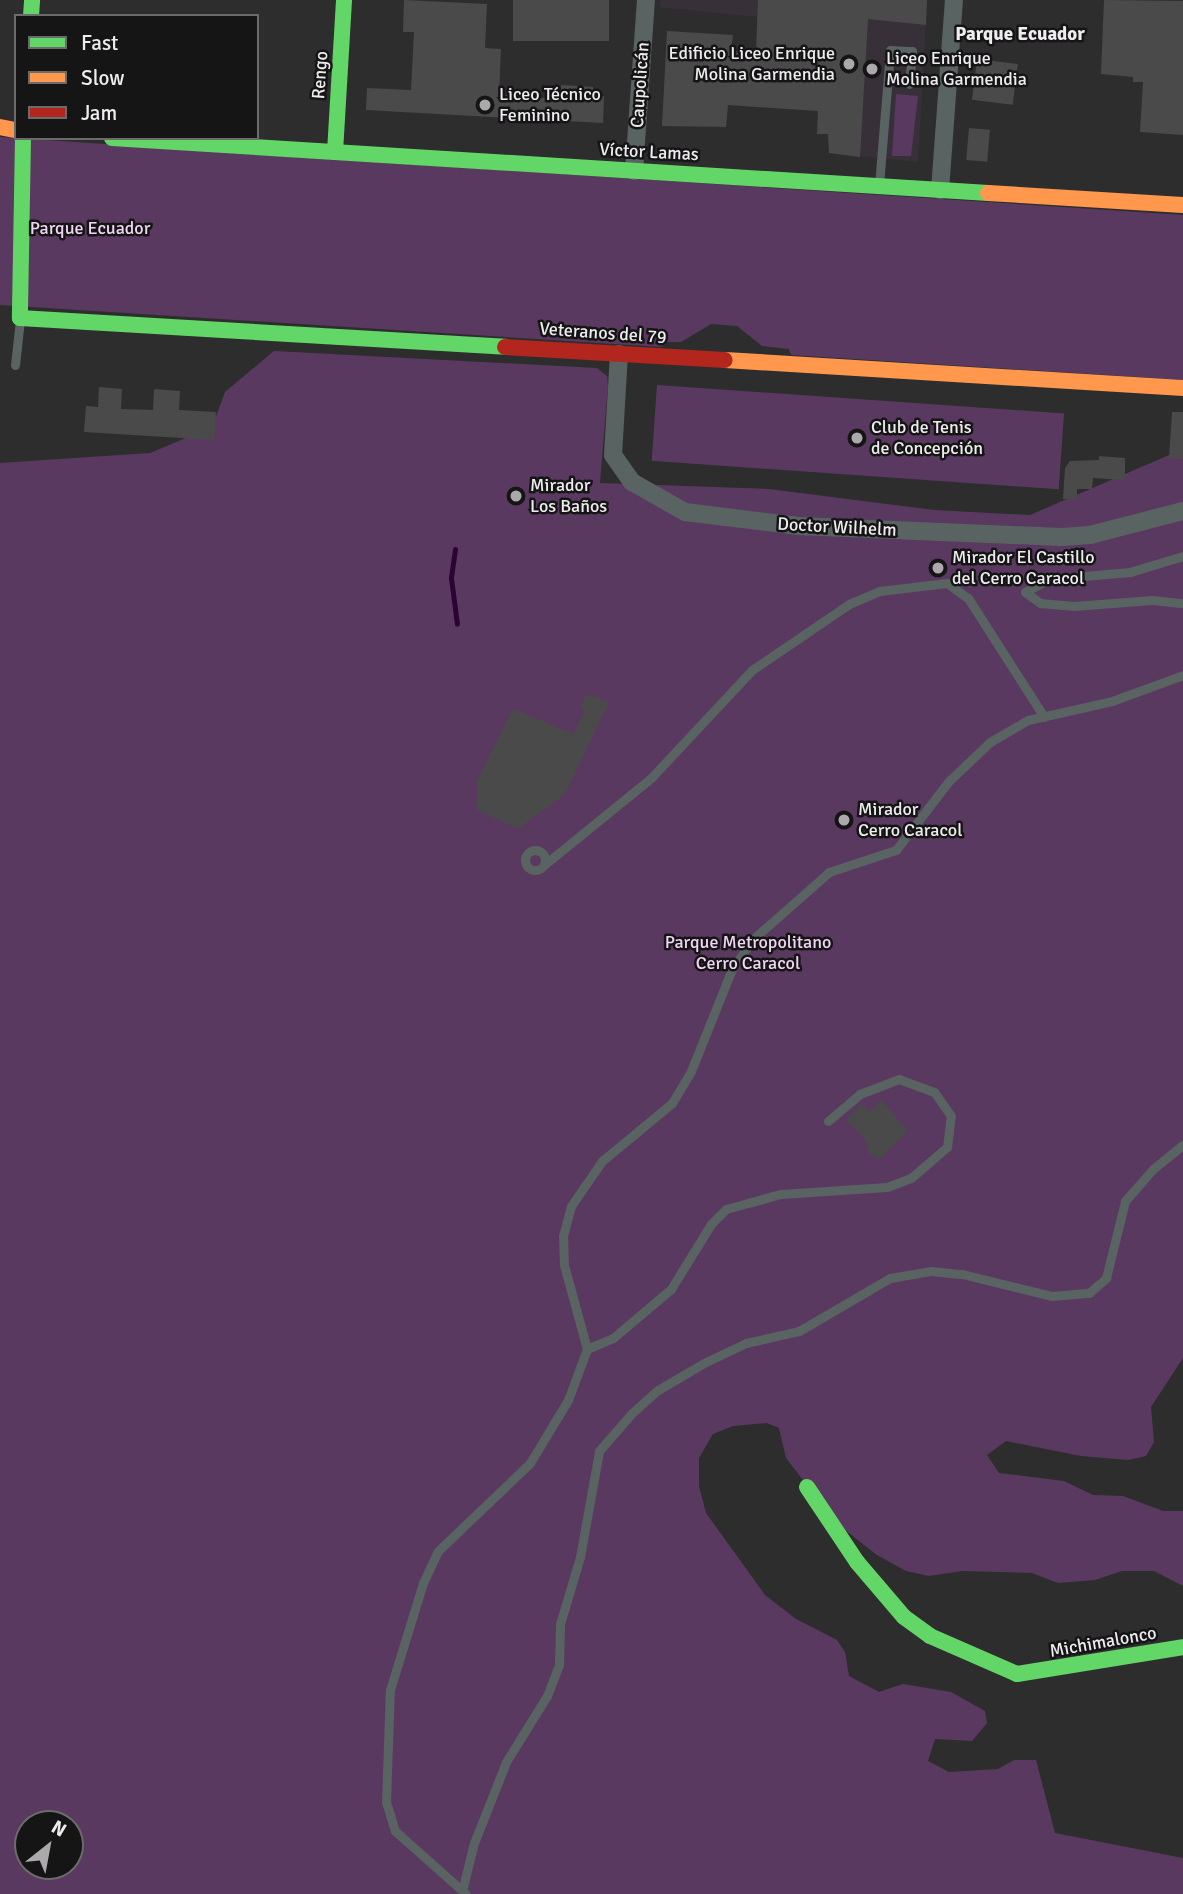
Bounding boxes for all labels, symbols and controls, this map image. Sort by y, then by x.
legend [14,14,259,140]
district label: Parque Ecuador [955,24,1085,46]
text: Fast [81,30,118,56]
street label: Caupolicán [626,41,654,129]
place label: Edificio Liceo Enrique Molina Garmendia [669,43,835,86]
place label: Liceo Enrique Molina Garmendia [886,48,1027,90]
street label: Rengo [308,50,332,100]
marker: Edificio Liceo Enrique Molina Garmendia [841,56,857,72]
marker: Liceo Enrique Molina Garmendia [864,61,880,77]
text: Slow [81,65,125,91]
place label: Liceo Técnico Feminino [499,84,601,126]
marker: Liceo Técnico Feminino [477,97,493,113]
text: Jam [81,100,117,126]
street label: Víctor Lamas [599,139,699,165]
park label: Parque Ecuador [30,217,150,239]
street label: Veteranos del 79 [539,318,667,348]
place label: Club de Tenis de Concepción [871,417,983,460]
marker: Club de Tenis de Concepción [849,430,865,446]
place label: Mirador Los Baños [530,475,607,518]
marker: Mirador Los Baños [508,488,524,504]
street label: Doctor Wilhelm [777,513,897,541]
place label: Mirador El Castillo del Cerro Caracol [952,547,1094,590]
marker: Mirador El Castillo del Cerro Caracol [930,560,946,576]
place label: Mirador Cerro Caracol [858,799,962,842]
marker: Mirador Cerro Caracol [836,812,852,828]
park label: Parque Metropolitano Cerro Caracol [665,932,831,974]
street label: Michimalonco [1048,1622,1158,1662]
north arrow [14,1810,84,1880]
text: N [47,1815,71,1842]

